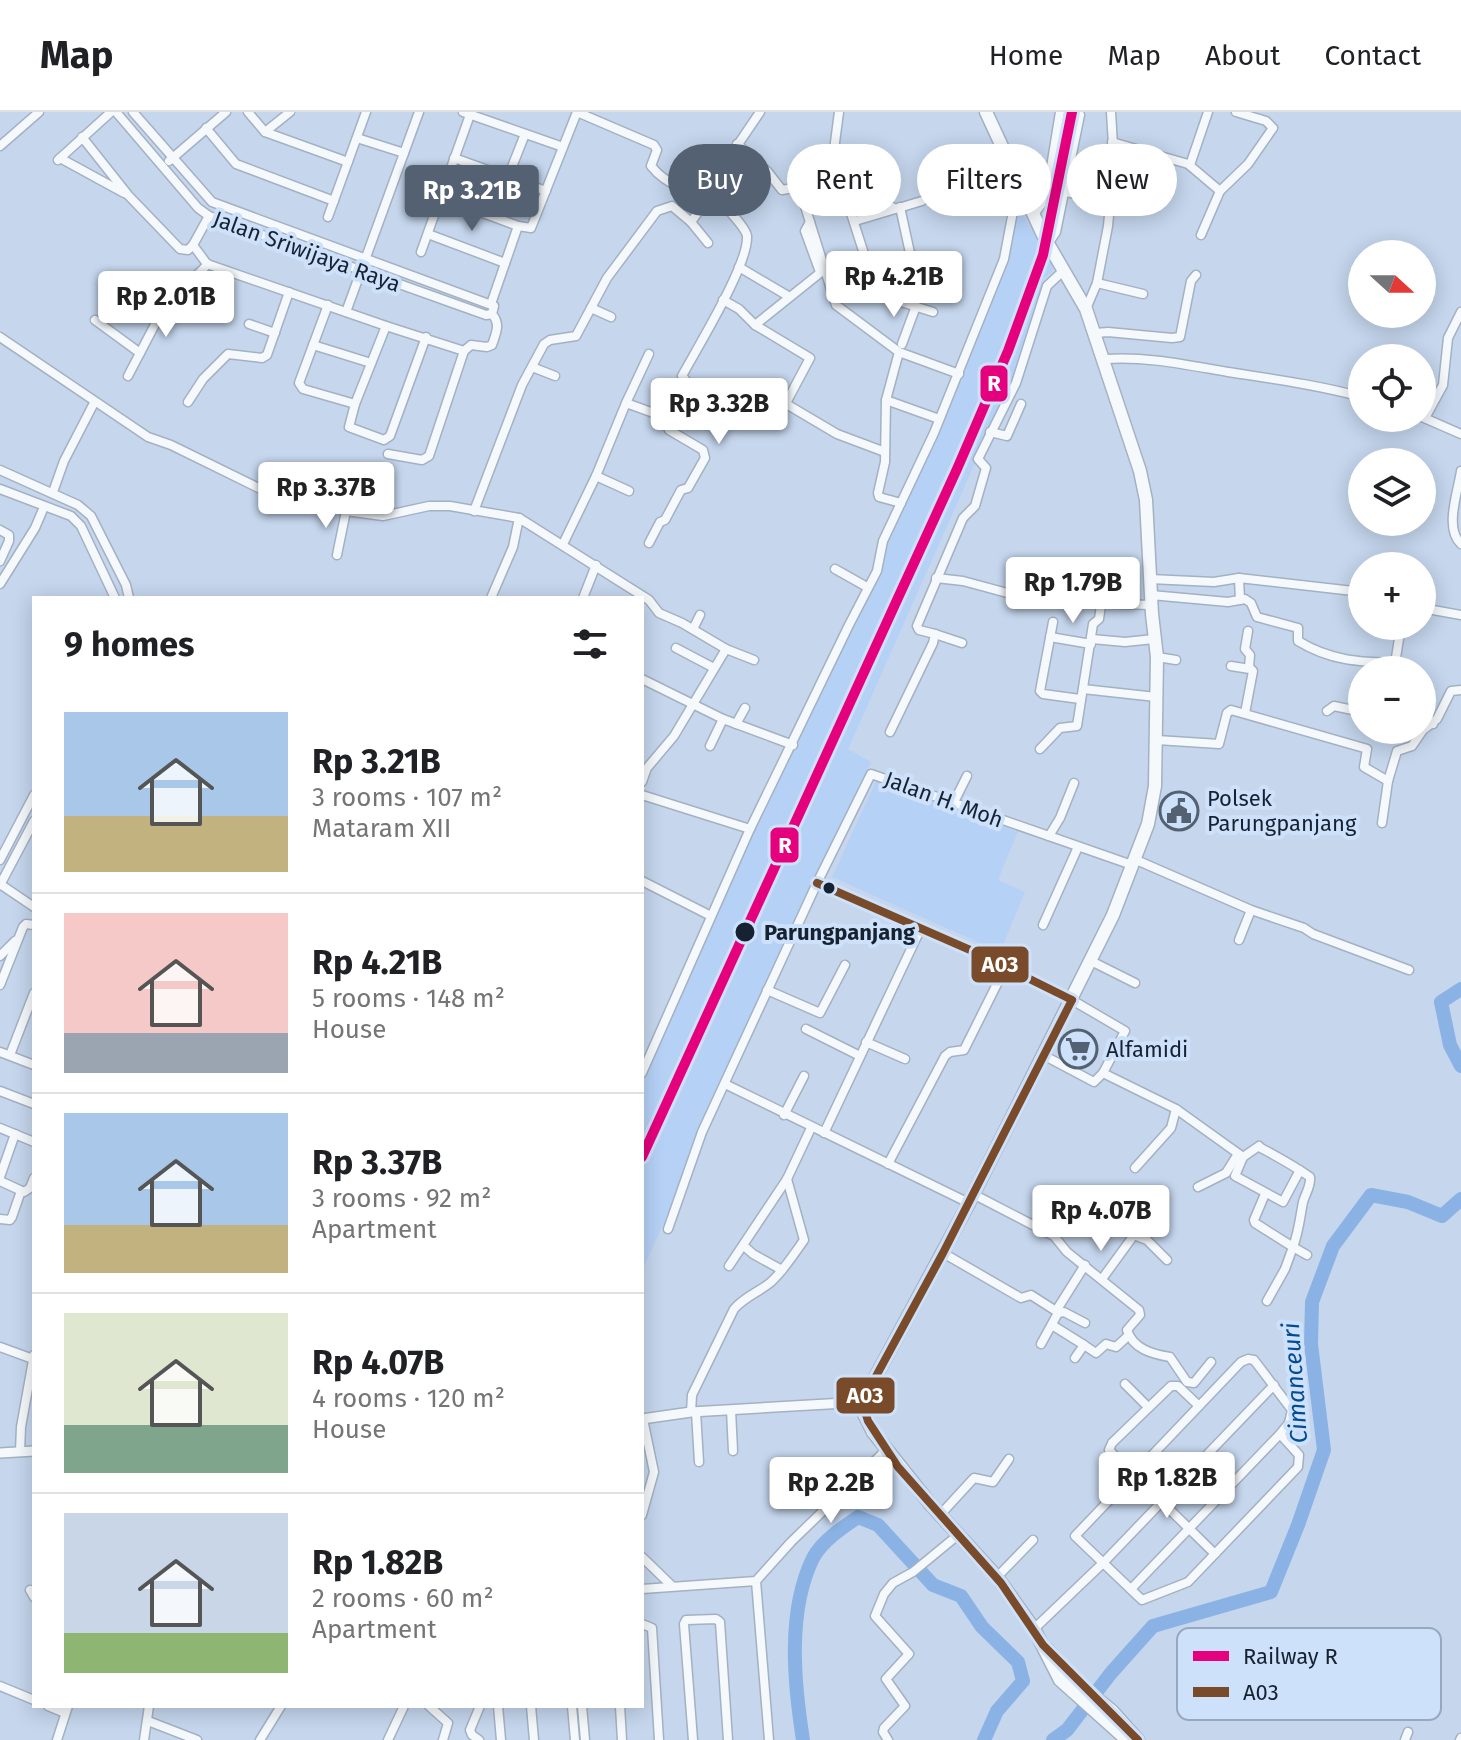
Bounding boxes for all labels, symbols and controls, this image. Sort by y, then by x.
text: Map [40,32,113,78]
text: Home [989,39,1063,72]
text: Map [1107,39,1161,72]
text: About [1205,39,1280,72]
text: Contact [1324,39,1421,72]
chip: Buy [668,144,771,216]
chip: Rent [787,144,901,216]
chip: Filters [917,144,1051,216]
chip: New [1067,144,1177,216]
pin: Rp 3.21B [389,165,555,233]
text: Rp 3.21B [423,175,521,206]
street label: Jalan Sriwijaya Raya [209,205,404,298]
north arrow [1348,240,1436,328]
map controls [1348,240,1436,744]
pin: Rp 4.21B [811,251,977,319]
text: Rp 4.21B [844,261,944,292]
pin: Rp 2.01B [83,271,249,339]
text: Rp 2.01B [116,281,216,312]
button: locate [1348,344,1436,432]
line badge: R [979,364,1009,403]
text: R [987,370,1001,397]
pin: Rp 3.32B [636,378,802,446]
text: Rp 3.32B [669,388,769,419]
button: layers [1348,448,1436,536]
pin: Rp 3.37B [243,462,409,530]
text: Rp 3.37B [276,472,376,503]
button: + [1348,552,1436,640]
pin: Rp 1.79B [990,557,1156,625]
text: Rp 1.79B [1024,567,1122,598]
icon: filters [568,622,612,666]
text: 9 homes [64,624,195,665]
button: − [1348,656,1436,744]
text: Rp 3.21B [312,741,441,782]
icon: home [128,744,224,840]
street label: Jalan H. Moh [881,766,1007,833]
text: 3 rooms · 107 m² [312,782,502,813]
place label: Polsek Parungpanjang [1207,785,1357,837]
public building icon: Polsek Parungpanjang [1158,790,1200,832]
text: Mataram XII [312,813,452,844]
line badge: R [769,826,800,864]
text: R [778,832,792,859]
unlabelled marker [821,880,837,896]
place label: Parungpanjang [764,919,916,946]
marker: Parungpanjang [733,920,757,944]
text: Rp 4.21B [312,942,442,983]
icon: home [128,945,224,1041]
line badge: A03 [970,945,1030,984]
text: A03 [980,951,1019,978]
text: 5 rooms · 148 m² [312,983,505,1014]
text: House [312,1014,386,1045]
supermarket icon: Alfamidi [1057,1028,1099,1070]
place label: Alfamidi [1106,1036,1188,1063]
text: Rp 3.37B [312,1142,442,1183]
icon: home [128,1145,224,1241]
text: 3 rooms · 92 m² [312,1183,491,1214]
pin: Rp 4.07B [1018,1185,1184,1253]
text: Rp 4.07B [1050,1195,1152,1226]
text: Apartment [312,1214,437,1245]
water label: Cimanceuri [1277,1321,1313,1444]
text: Rp 4.07B [312,1342,444,1383]
icon: home [128,1345,224,1441]
line badge: A03 [835,1376,896,1415]
text: A03 [845,1382,884,1409]
text: 4 rooms · 120 m² [312,1383,505,1414]
text: House [312,1414,386,1445]
pin: Rp 1.82B [1084,1452,1250,1520]
pin: Rp 2.2B [757,1457,905,1525]
text: Rp 1.82B [1117,1462,1217,1493]
text: Rp 2.2B [788,1467,874,1498]
text: Rp 1.82B [312,1542,443,1583]
icon: home [128,1545,224,1641]
text: 2 rooms · 60 m² [312,1583,494,1614]
text: Apartment [312,1614,437,1645]
legend [1177,1628,1441,1720]
text: Railway R [1243,1643,1338,1670]
text: A03 [1243,1679,1279,1706]

